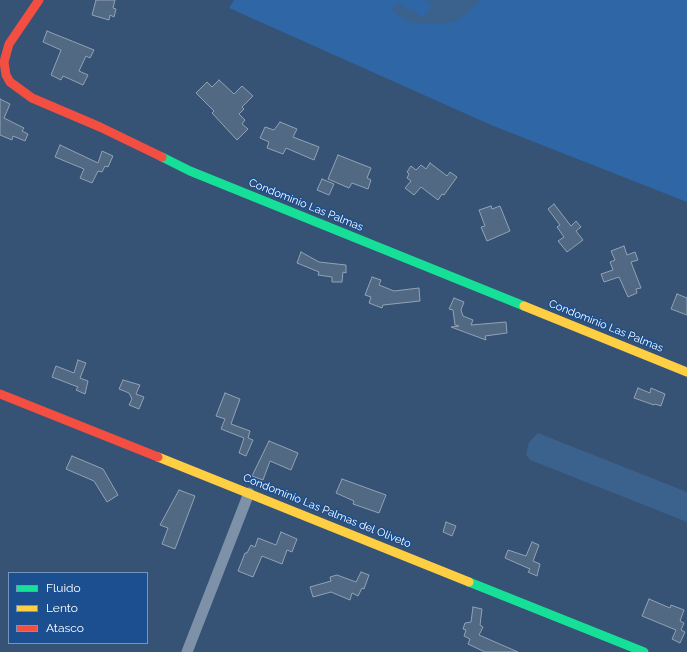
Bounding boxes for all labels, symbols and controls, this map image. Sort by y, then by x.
street label: Condominio Las Palmas [247,176,365,234]
street label: Condominio Las Palmas [547,297,665,355]
street label: Condominio Las Palmas del Oliveto [241,471,413,551]
legend [8,572,148,644]
text: Fluido [46,581,81,595]
text: Lento [46,601,78,615]
text: Atasco [46,621,84,635]

